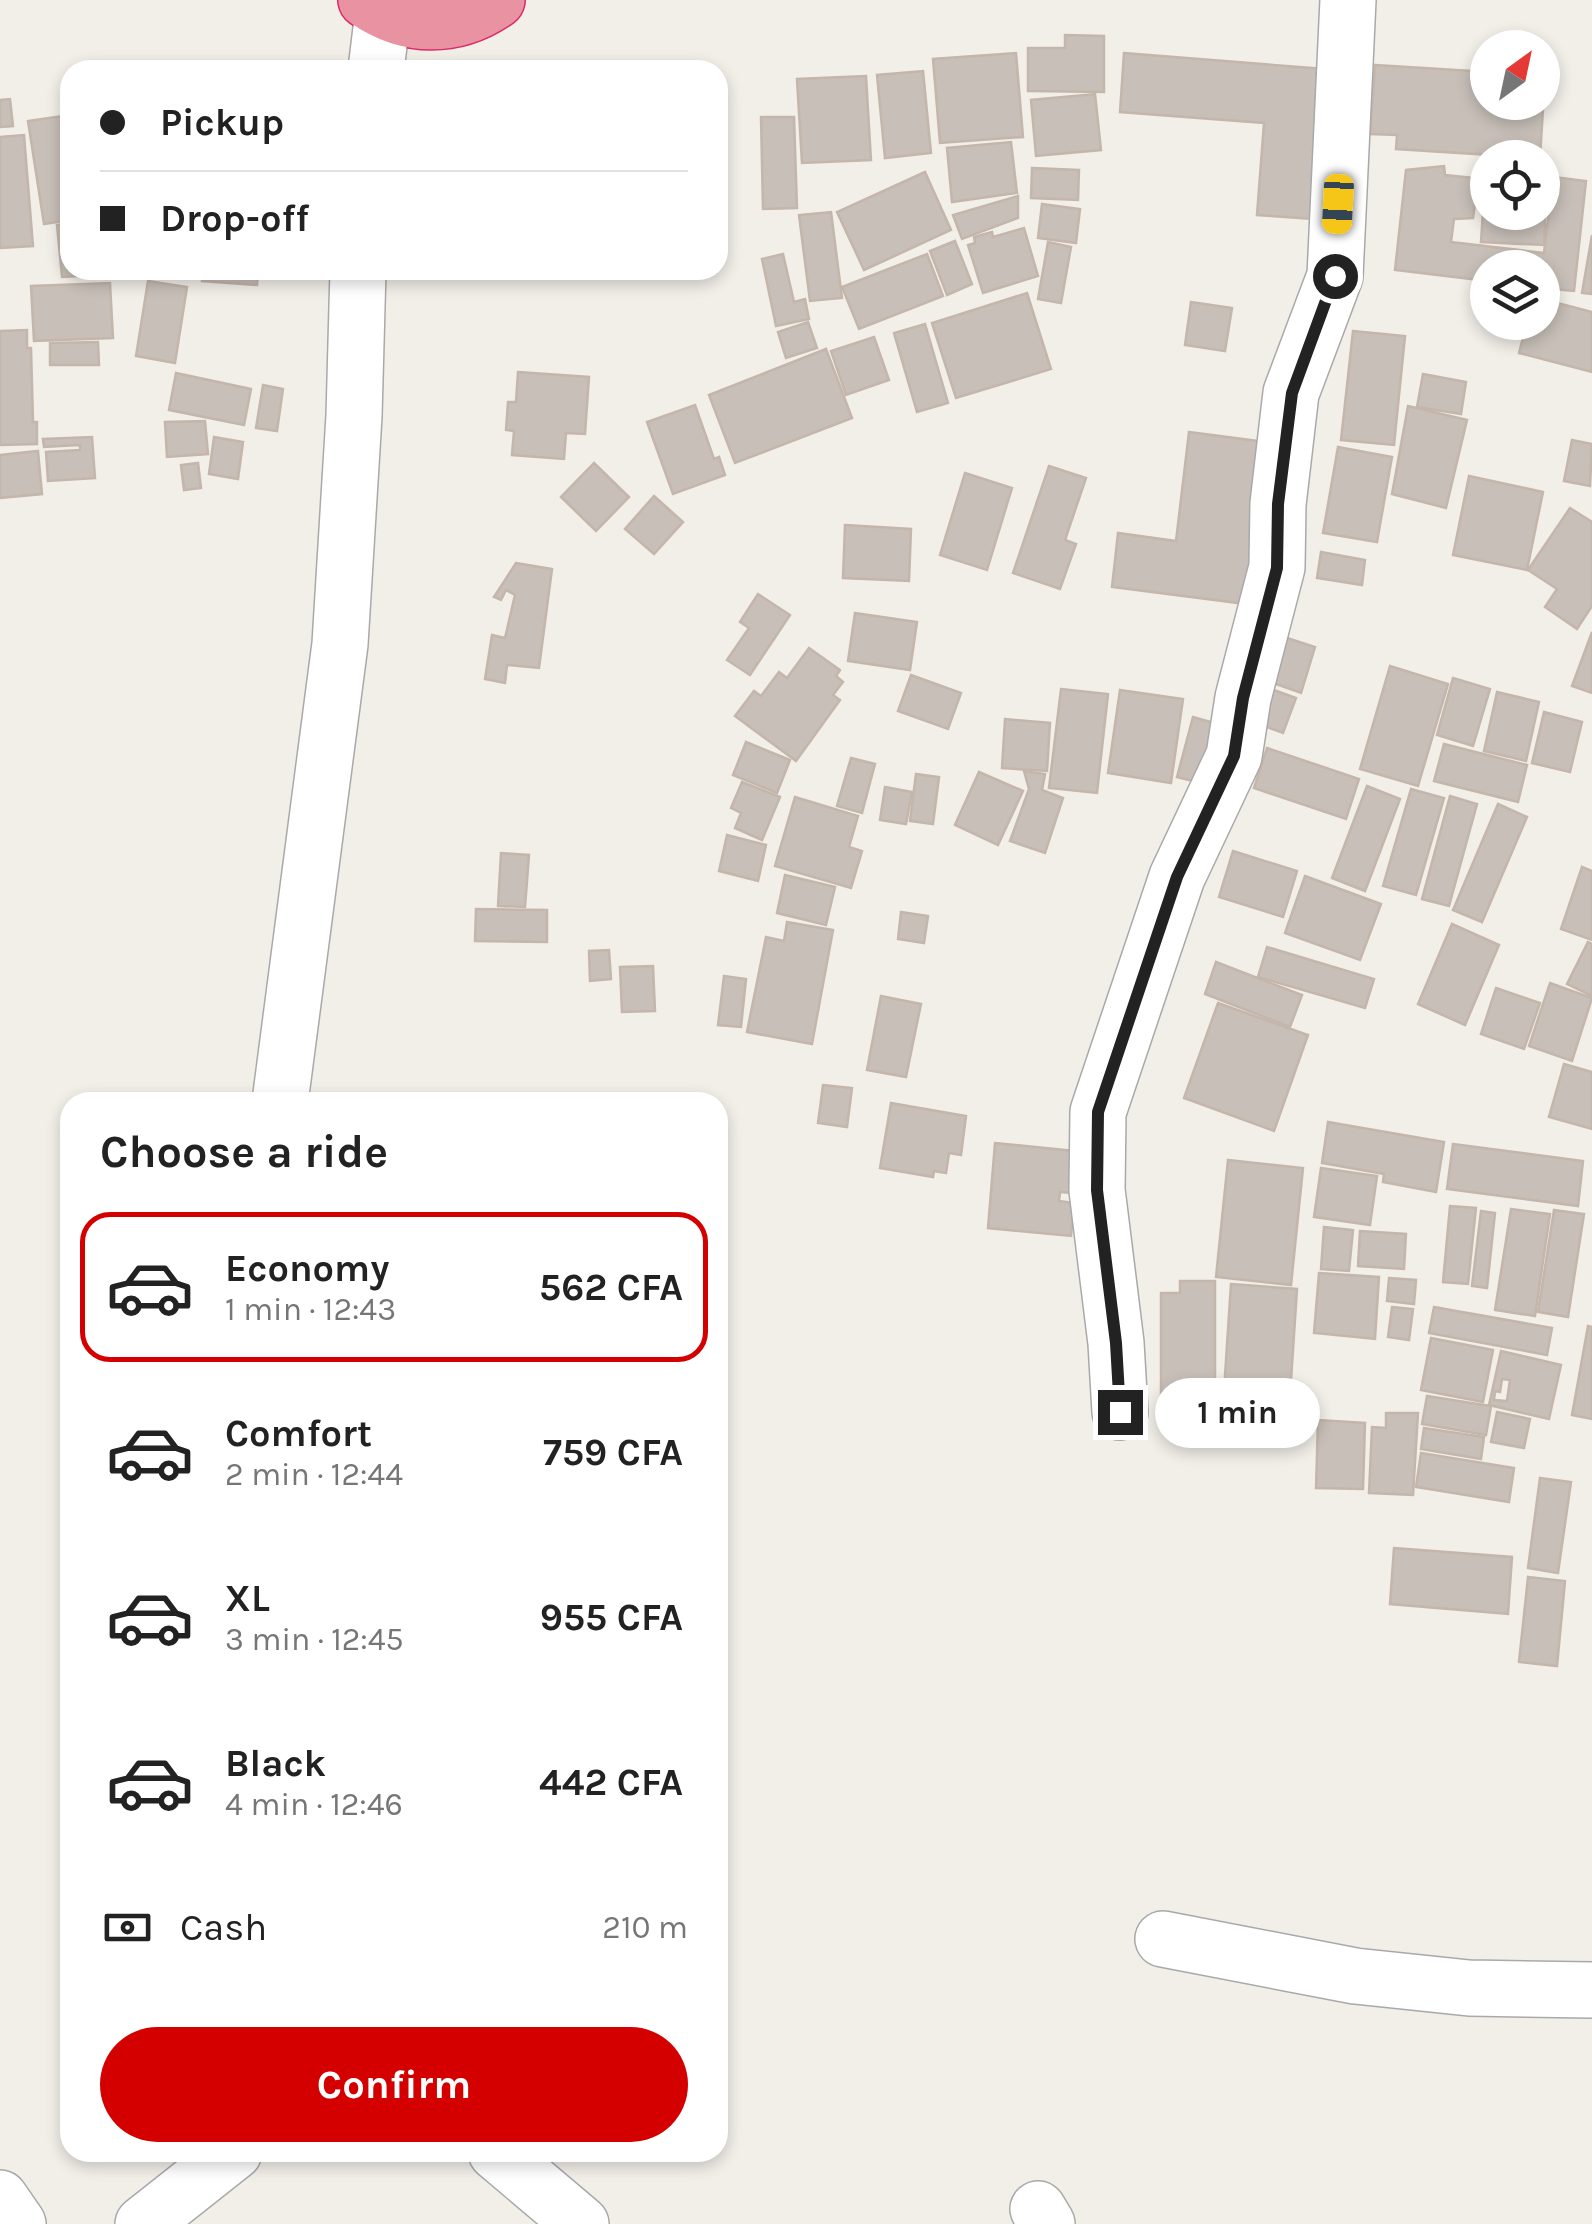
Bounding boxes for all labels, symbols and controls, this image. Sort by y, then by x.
north arrow [1470,30,1560,120]
map controls [1470,30,1560,340]
text: Pickup [160,100,284,145]
button: locate [1470,140,1560,230]
car [1321,173,1355,235]
text: Drop-off [160,196,309,241]
button: layers [1470,250,1560,340]
route start [1313,254,1358,299]
text: Choose a ride [100,1126,388,1178]
icon: car [105,1242,195,1332]
text: Economy [225,1246,389,1291]
text: 562 CFA [539,1265,683,1310]
text: 1 min · 12:43 [225,1291,396,1328]
callout: 1 min [1155,1377,1320,1447]
route end [1098,1390,1143,1435]
text: 1 min [1197,1394,1278,1431]
icon: car [105,1407,195,1497]
text: Comfort [225,1411,372,1456]
text: 759 CFA [543,1430,683,1475]
text: 2 min · 12:44 [225,1456,403,1493]
icon: car [105,1572,195,1662]
text: XL [225,1576,270,1621]
text: 955 CFA [540,1595,683,1640]
text: 3 min · 12:45 [225,1621,404,1658]
icon: car [105,1737,195,1827]
text: Black [225,1741,326,1786]
text: 442 CFA [539,1760,683,1805]
text: 4 min · 12:46 [225,1786,403,1823]
icon: cash [100,1900,155,1955]
text: Cash [180,1905,267,1950]
text: 210 m [602,1909,688,1946]
button: Confirm [100,2027,688,2142]

